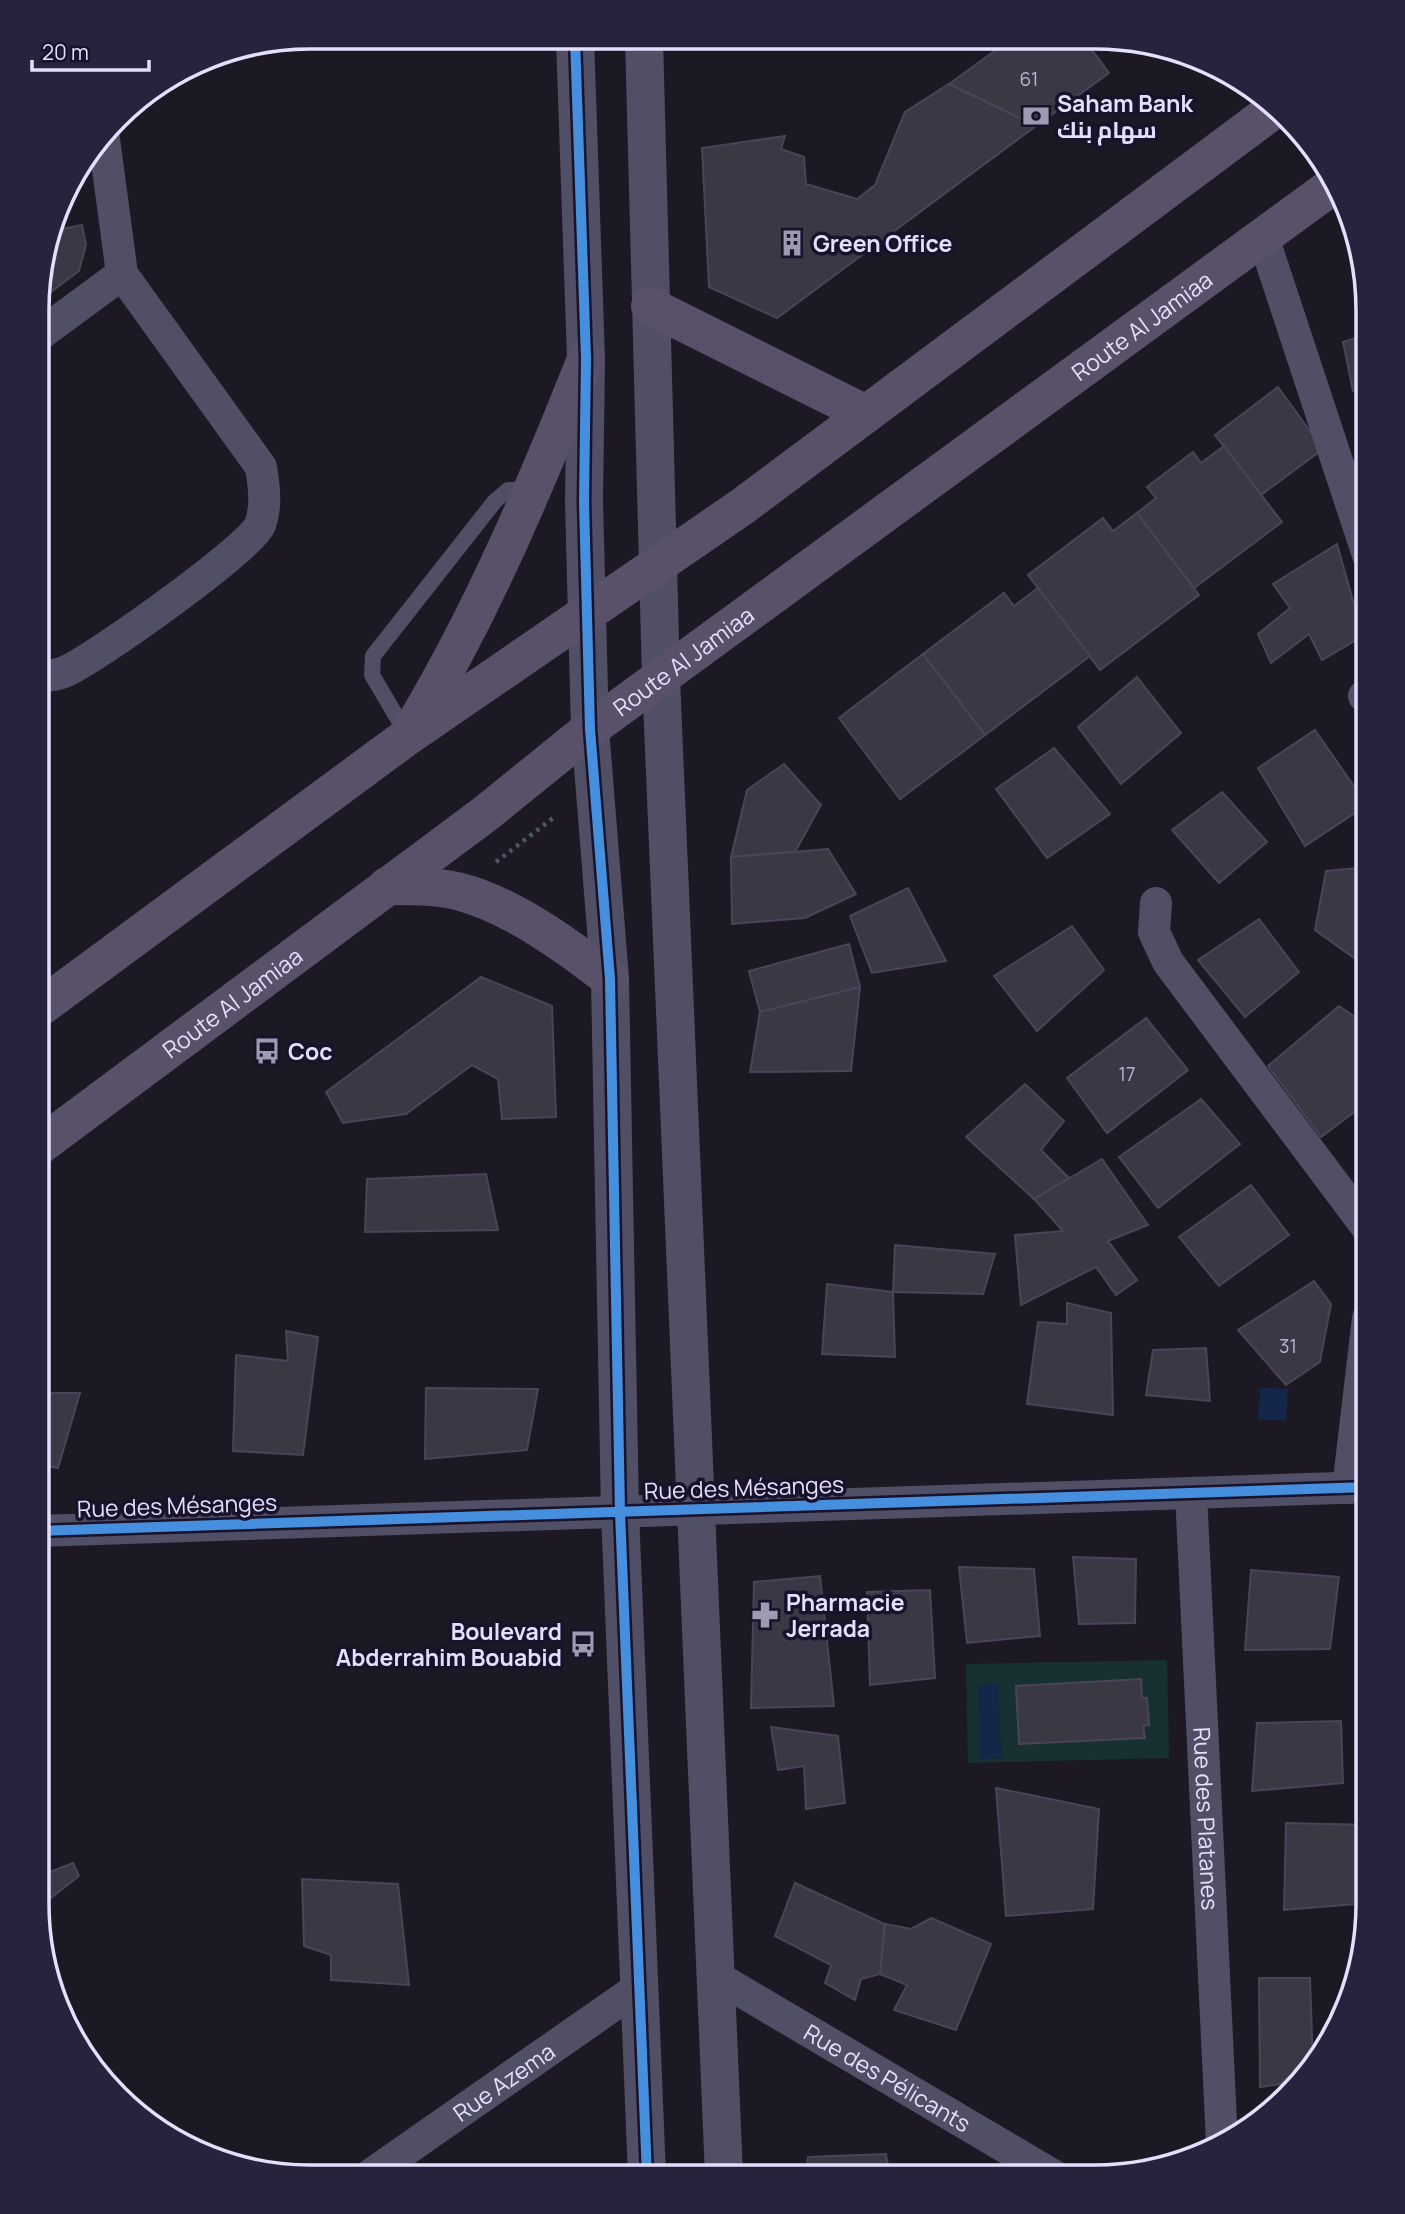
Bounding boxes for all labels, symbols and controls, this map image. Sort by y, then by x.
scale bar [32,28,149,72]
text: 20 m [42,38,89,66]
house number: 61 [1020,66,1038,92]
place label: Saham Bank سهام بنك [1057,87,1193,146]
bank icon: Saham Bank سهام بنك [1021,101,1051,131]
place label: Green Office [813,227,952,259]
building icon: Green Office [777,228,807,258]
street label: Route Al Jamiaa [1065,263,1219,388]
street label: Route Al Jamiaa [606,599,760,723]
street label: Route Al Jamiaa [156,940,309,1065]
place label: Coc [288,1035,332,1067]
bus stop icon: Coc [252,1036,282,1066]
house number: 17 [1119,1061,1135,1087]
house number: 31 [1279,1333,1297,1359]
street label: Rue des Mésanges [643,1468,845,1506]
street label: Rue des Mésanges [76,1486,278,1524]
place label: Pharmacie Jerrada [786,1586,905,1644]
pharmacy icon: Pharmacie Jerrada [750,1600,780,1630]
place label: Boulevard Abderrahim Bouabid [336,1615,562,1673]
bus stop icon: Boulevard Abderrahim Bouabid [568,1629,598,1659]
street label: Rue des Platanes [1186,1726,1227,1911]
street label: Rue des Pélicants [798,2016,977,2139]
street label: Rue Azema [446,2035,561,2128]

